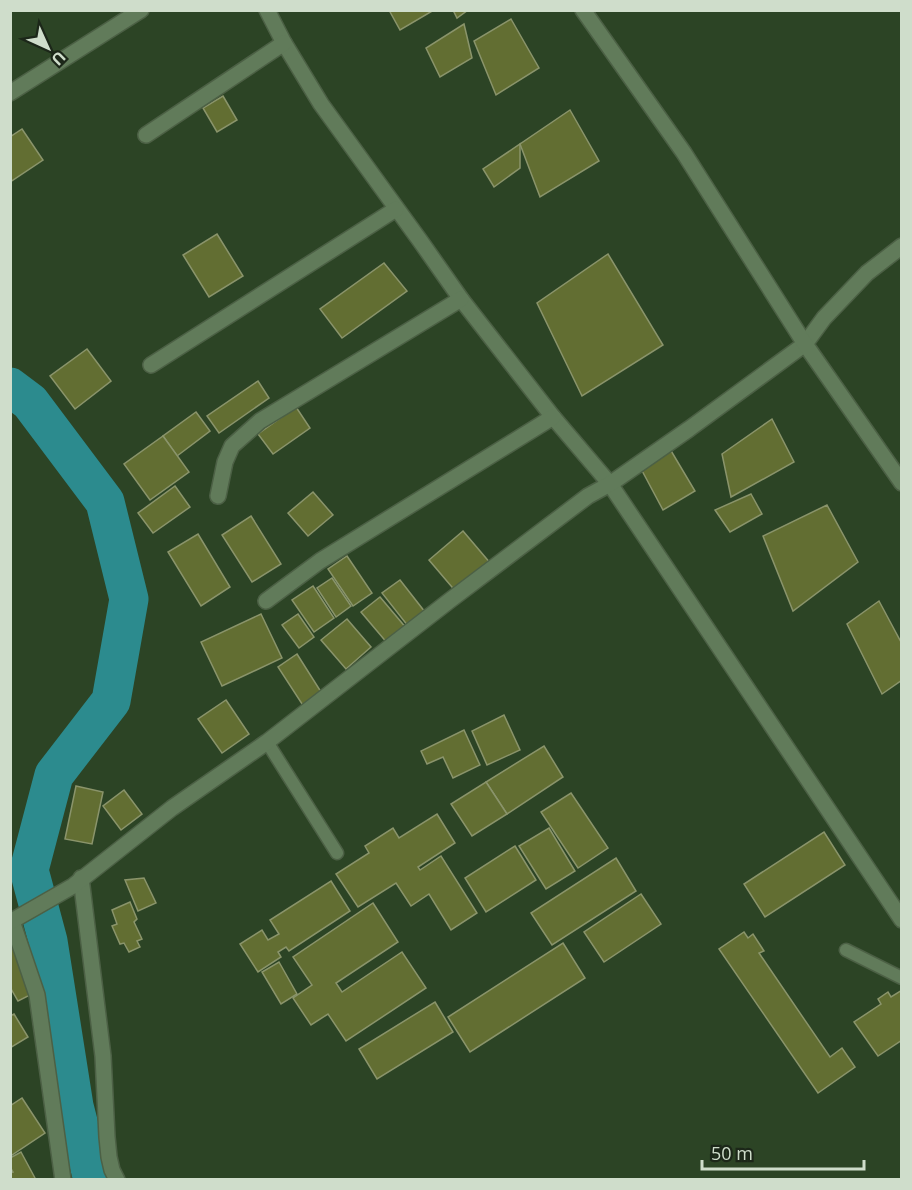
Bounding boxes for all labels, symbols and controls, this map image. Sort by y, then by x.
north arrow [18,18,78,78]
text: U [47,47,71,71]
scale bar [702,1133,864,1171]
text: 50 m [711,1141,753,1165]

